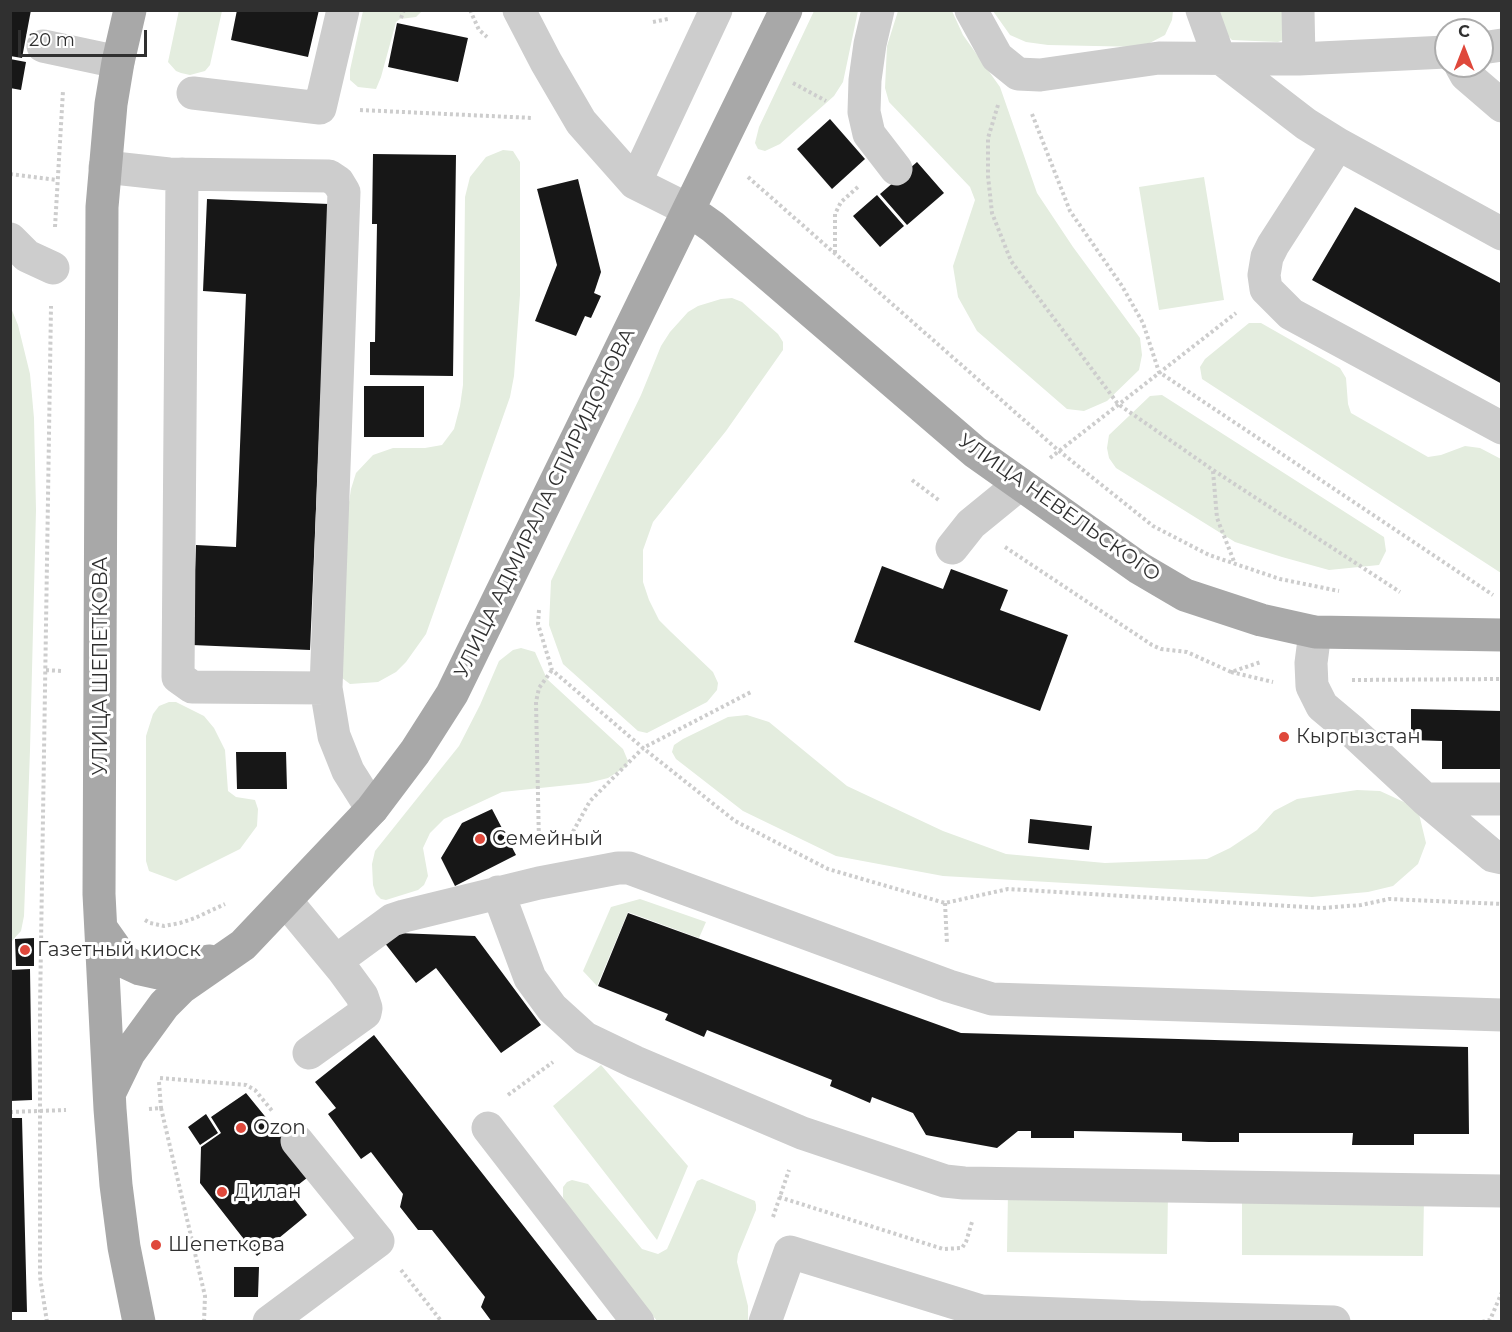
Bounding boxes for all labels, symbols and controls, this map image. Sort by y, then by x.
scale bar [21,18,150,56]
north arrow [1434,18,1494,78]
text: С [1458,22,1470,41]
text: 20 m [29,29,75,51]
street label: УЛИЦА АДМИРАЛА СПИРИДОНОВА [450,324,640,682]
street label: УЛИЦА НЕВЕЛЬСКОГО [953,429,1165,587]
street label: УЛИЦА ШЕПЕТКОВА [89,557,113,775]
place label: Кыргызстан [1296,725,1421,749]
marker: Кыргызстан [1277,730,1291,744]
place label: Семейный [492,827,603,851]
marker: Семейный [473,832,487,846]
place label: Газетный киоск [37,938,201,962]
marker: Газетный киоск [18,943,32,957]
place label: Ozon [253,1116,306,1140]
marker: Ozon [234,1121,248,1135]
place label: Дилан [234,1180,301,1204]
marker: Дилан [215,1185,229,1199]
place label: Шепеткова [168,1233,285,1257]
marker: Шепеткова [149,1238,163,1252]

